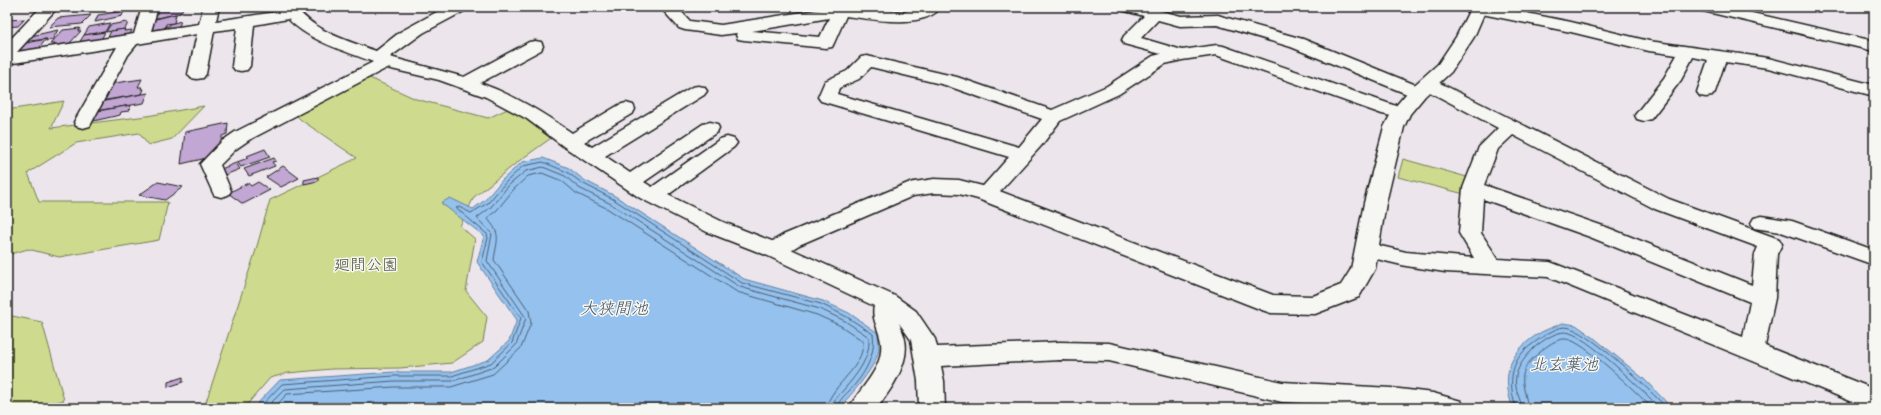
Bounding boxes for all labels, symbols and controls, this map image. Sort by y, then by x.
park label: 廻間公園 [334,255,398,278]
water label: 大狭間池 [580,299,649,323]
water label: 北玄葉池 [1530,355,1599,379]

